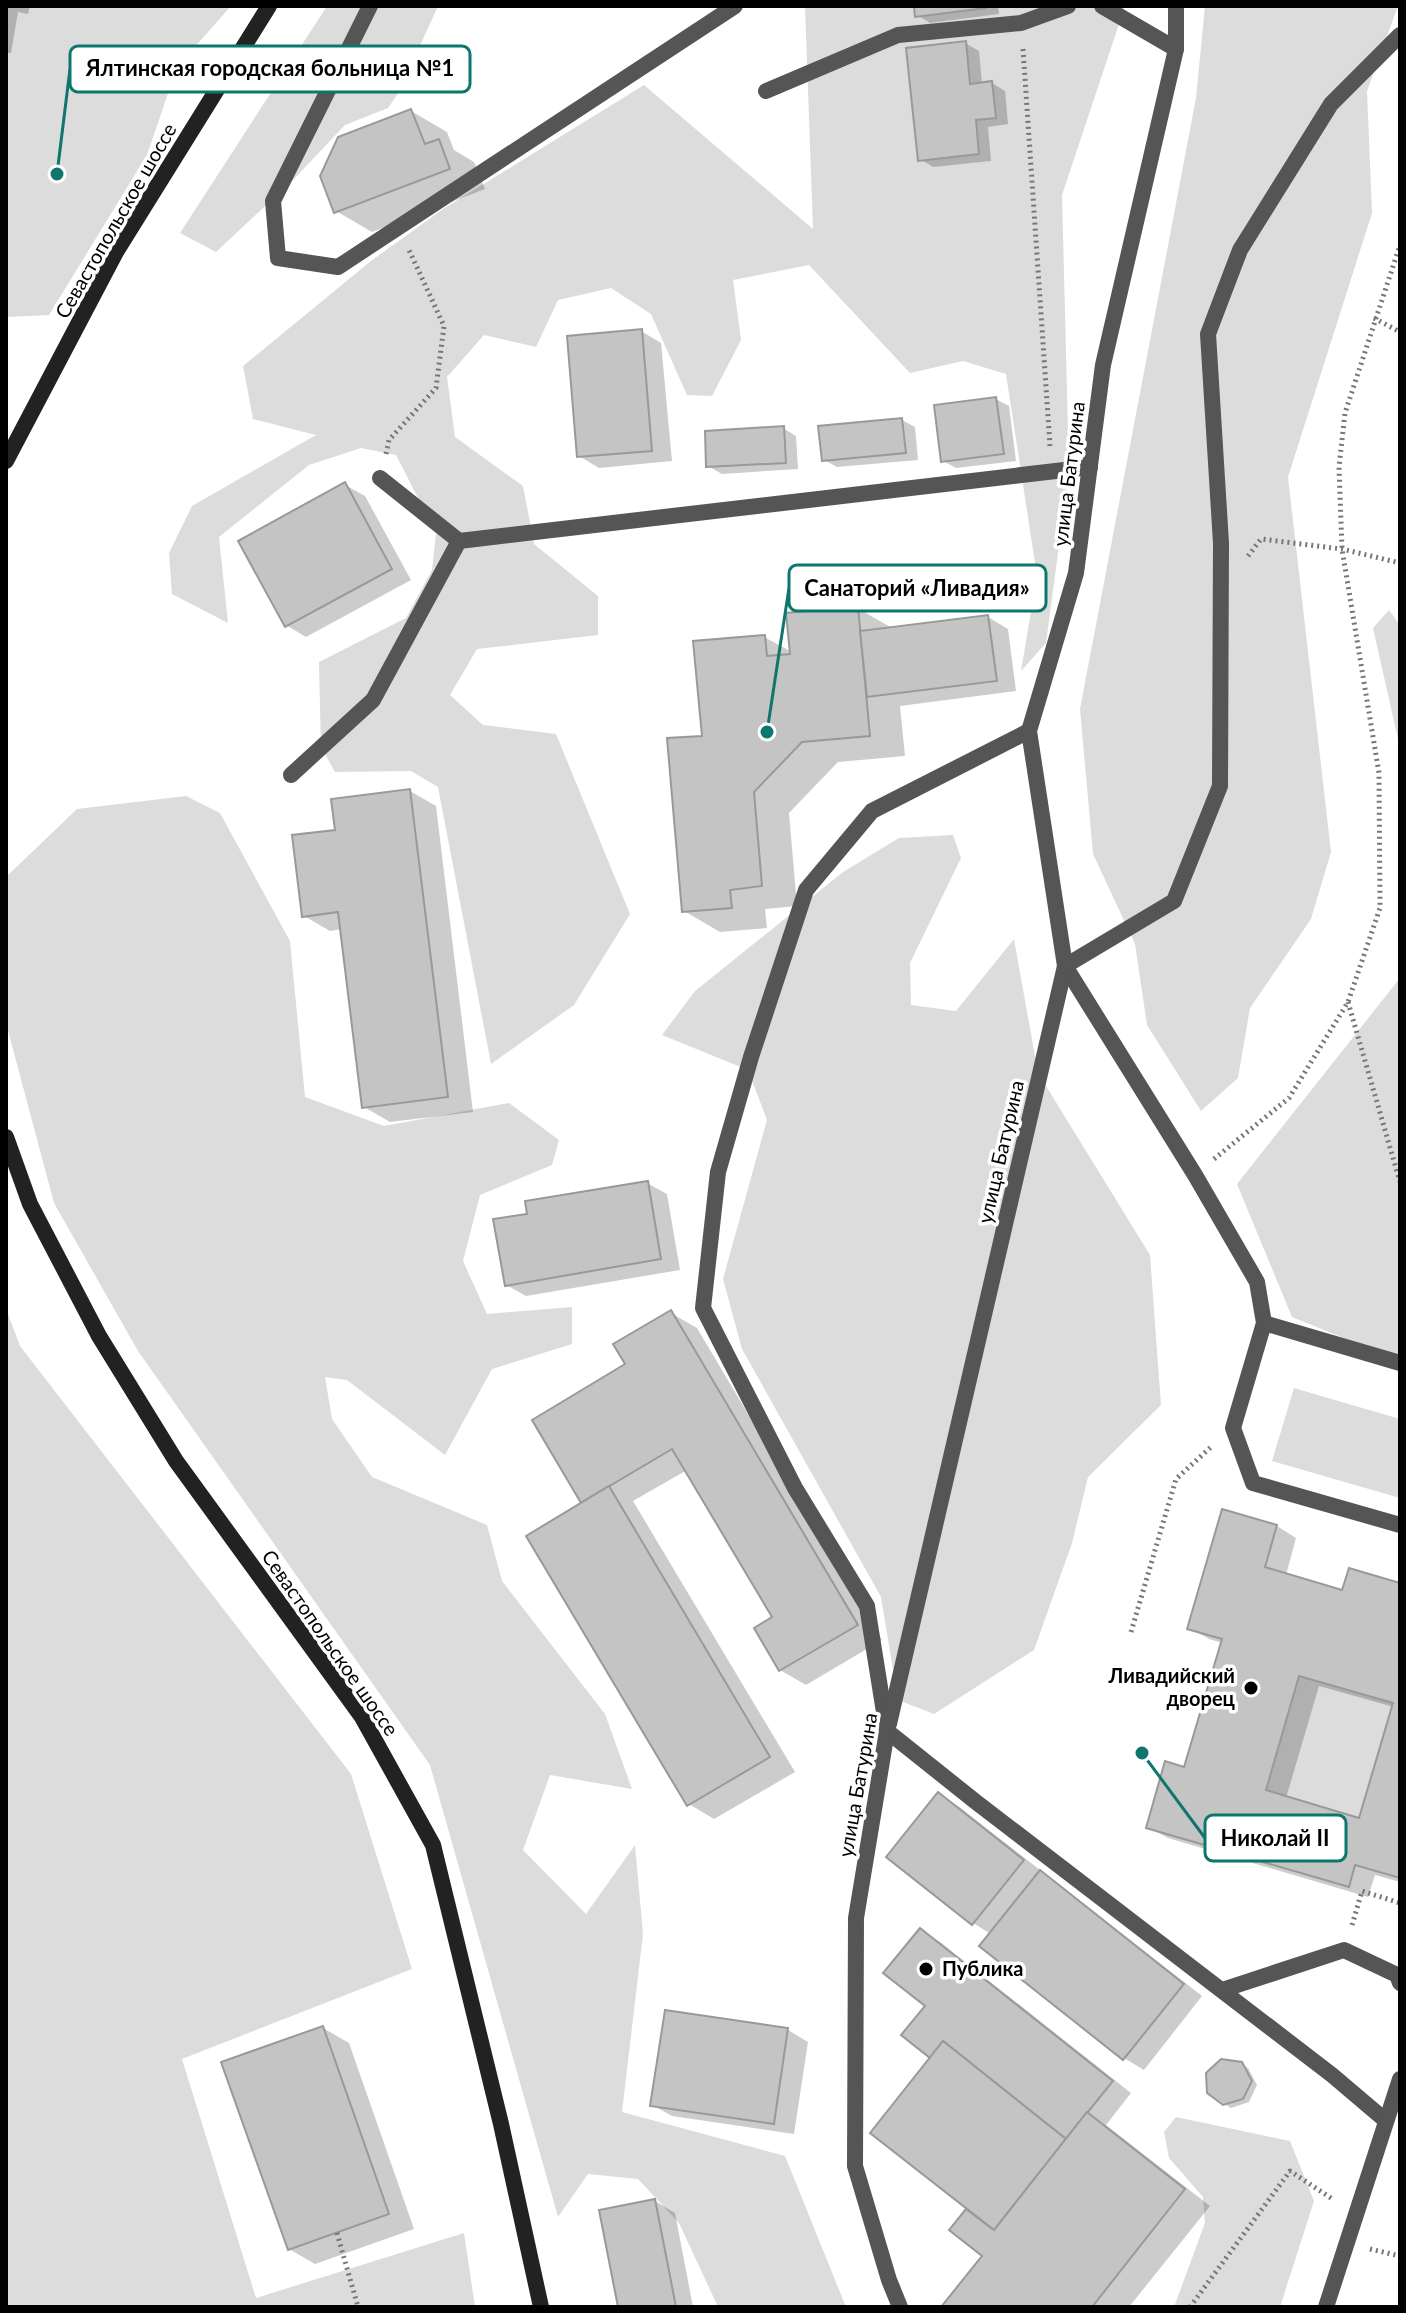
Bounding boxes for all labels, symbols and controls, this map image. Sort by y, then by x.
callout: Ялтинская городская больница №1 [70,46,470,92]
text: Ялтинская городская больница №1 [85,54,454,81]
street label: Севастопольское шоссе [49,119,181,322]
street label: улица Батурина [1047,400,1089,548]
callout: Санаторий «Ливадия» [789,565,1046,611]
text: Санаторий «Ливадия» [804,574,1030,601]
street label: улица Батурина [972,1078,1028,1226]
street label: Севастопольское шоссе [258,1545,404,1740]
place label: Ливадийский дворец [1108,1663,1236,1710]
marker: Ливадийский дворец [1242,1679,1260,1697]
street label: улица Батурина [833,1711,882,1859]
callout: Николай II [1205,1815,1346,1861]
text: Николай II [1220,1824,1330,1851]
place label: Публика [942,1956,1023,1980]
marker: Публика [917,1960,935,1978]

